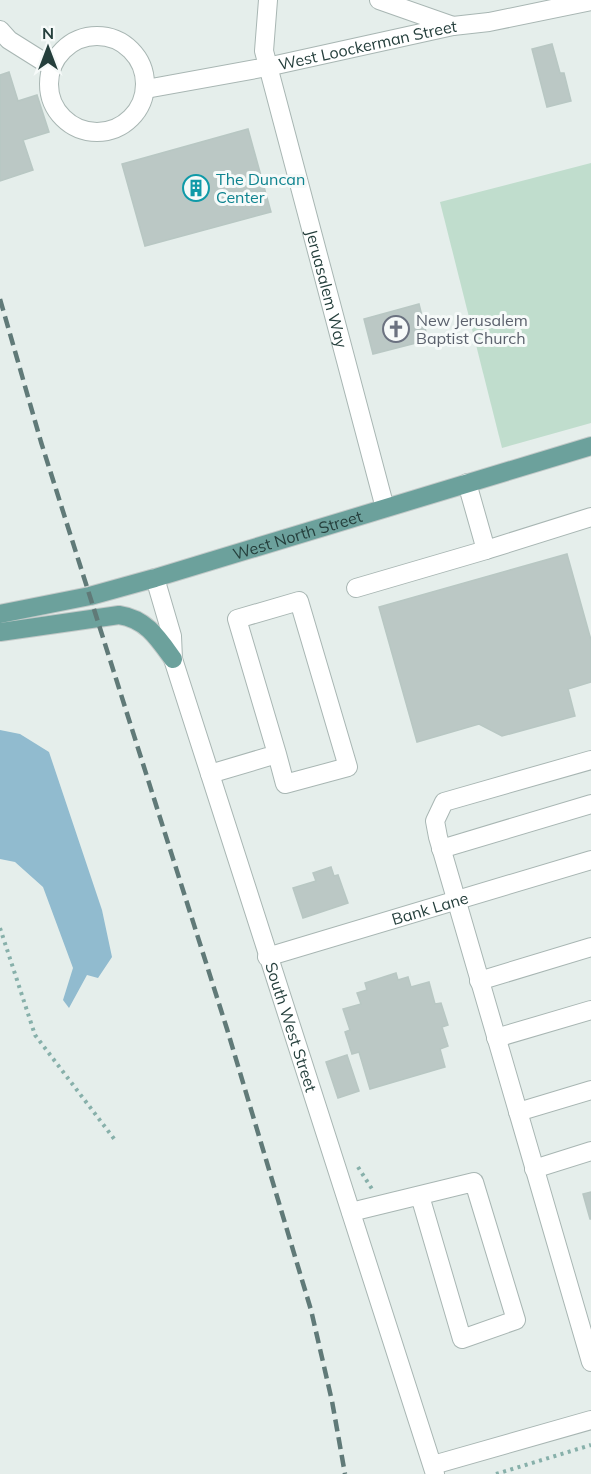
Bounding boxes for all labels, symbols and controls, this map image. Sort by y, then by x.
street label: West Loockerman Street [276,16,458,74]
north arrow [18,18,78,78]
text: N [42,23,54,43]
place label: The Duncan Center [216,169,305,207]
building icon: The Duncan Center [181,173,211,203]
street label: Jeruasalem Way [302,227,352,351]
place label: New Jerusalem Baptist Church [416,310,528,348]
church icon: New Jerusalem Baptist Church [381,314,411,344]
street label: West North Street [230,506,365,564]
street label: Bank Lane [389,887,470,929]
street label: South West Street [261,960,322,1095]

